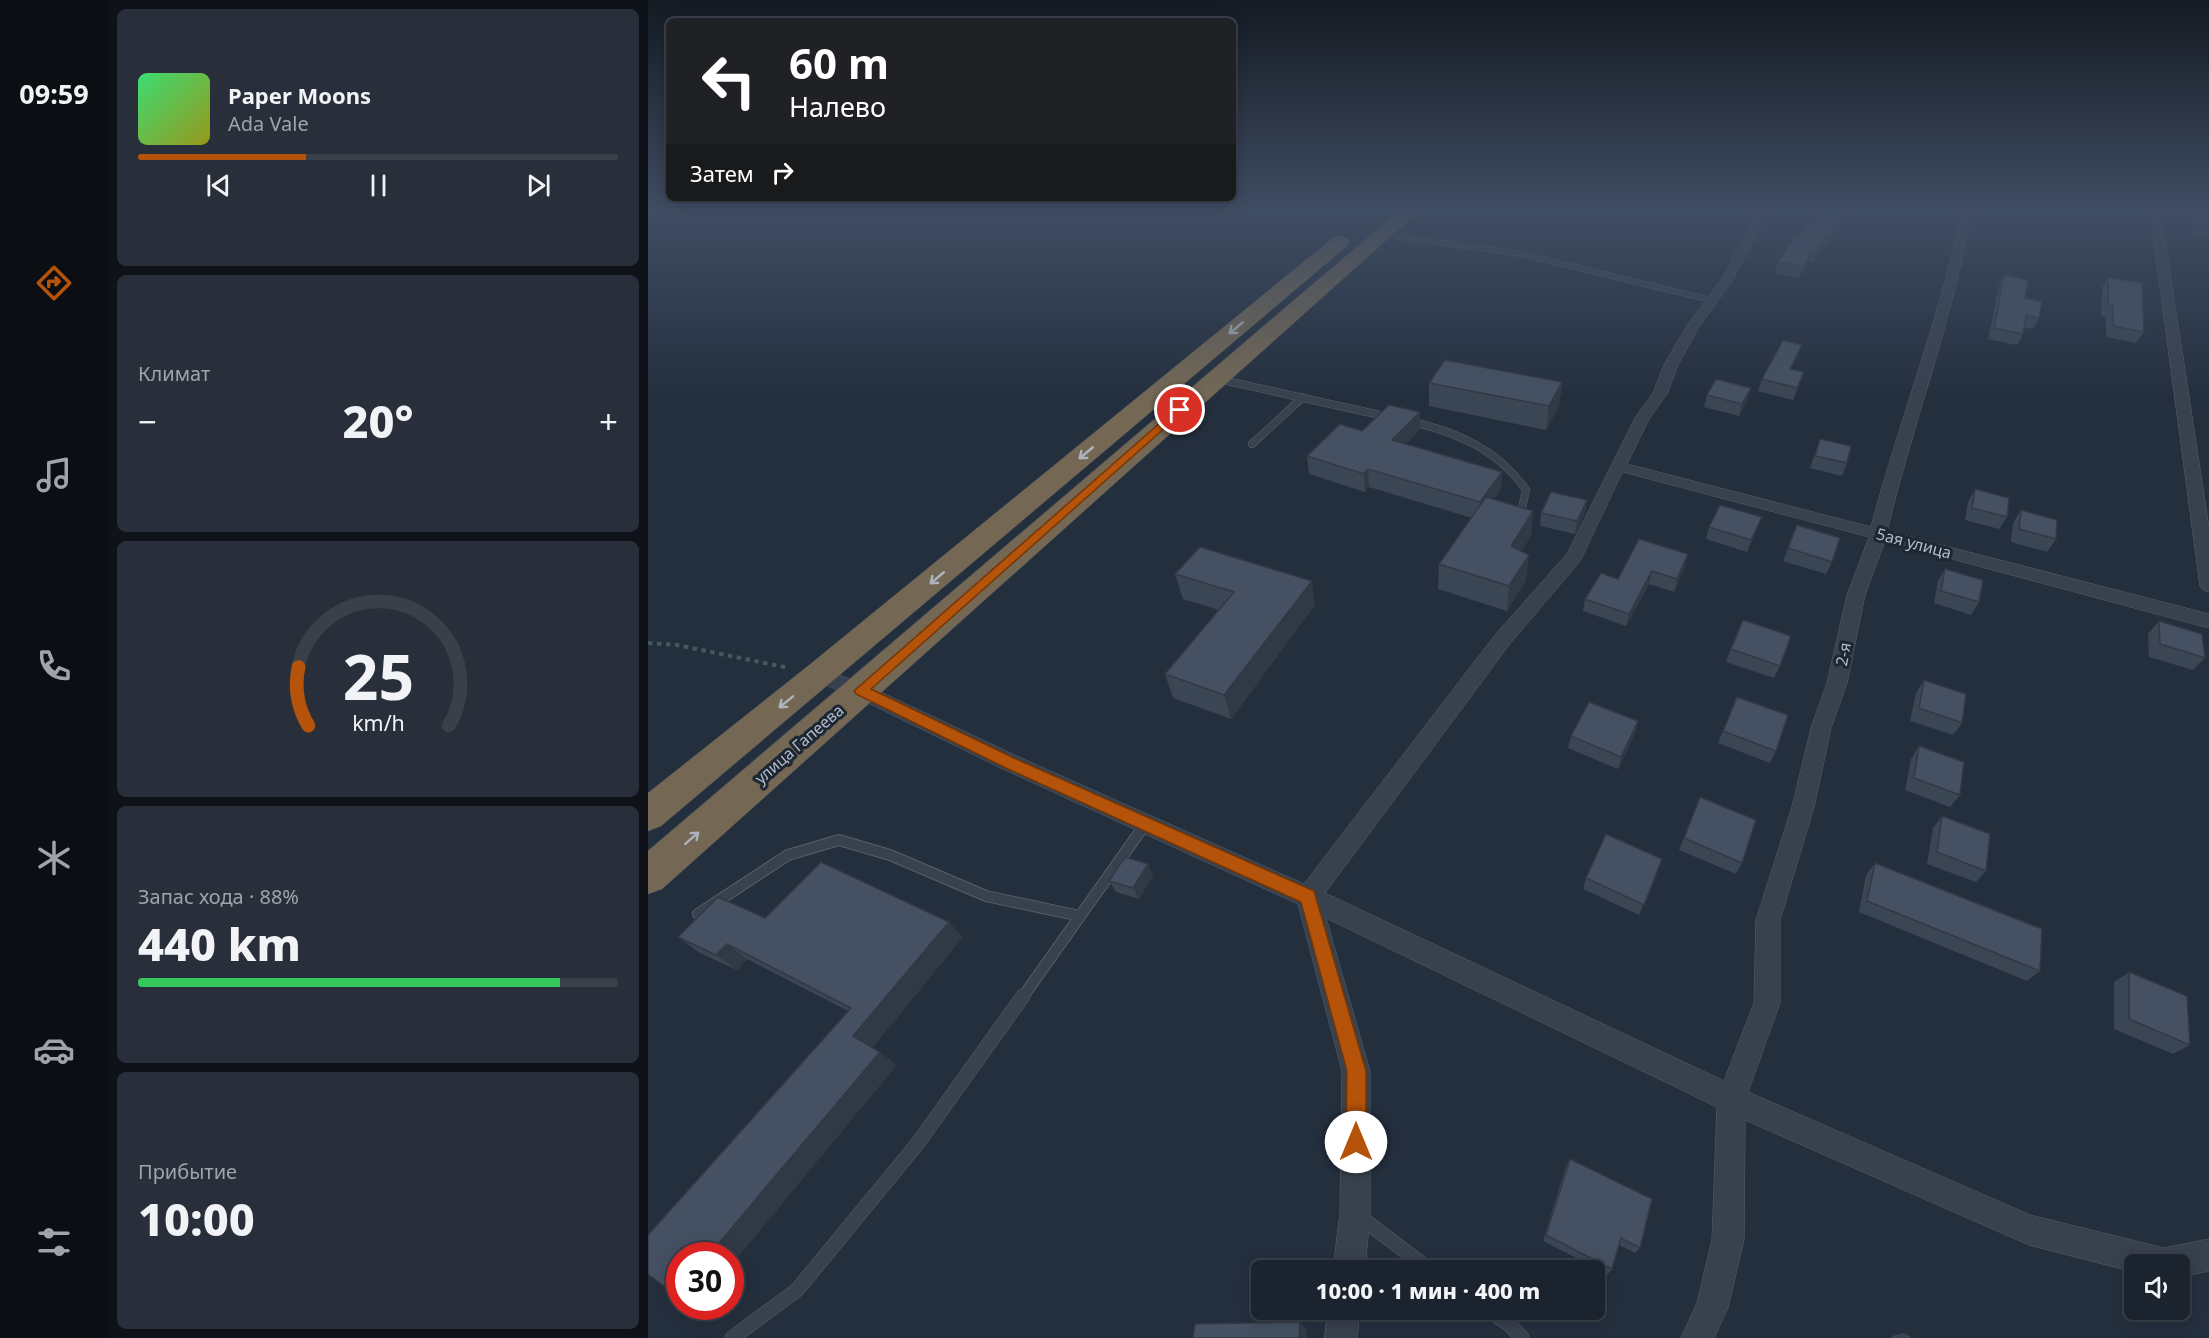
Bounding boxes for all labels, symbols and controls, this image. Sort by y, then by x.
text: 60 m [789,34,889,91]
icon: left [690,42,768,120]
text: 09:59 [19,75,89,112]
text: Paper Moons [228,80,371,110]
text: Налево [789,88,886,125]
text: Ada Vale [228,110,309,137]
icon: right [766,156,799,189]
text: Затем [690,158,754,188]
icon: previous [202,169,235,202]
icon: pause [362,169,395,202]
icon: next [522,169,555,202]
icon: directions [33,262,75,304]
one-way arrow [1228,322,1244,335]
text: Климат [138,360,210,387]
pin [1154,384,1205,435]
text: 20° [342,390,414,451]
icon: arrive [1163,393,1196,426]
text: − [138,399,157,444]
text: + [599,399,618,444]
one-way arrow [1079,446,1095,459]
icon: music [33,454,75,496]
street label: 5ая улица [1874,522,1954,564]
one-way arrow [930,571,945,585]
text: 25 [342,633,414,718]
street label: 2-я [1830,640,1856,668]
icon: phone [33,645,75,687]
one-way arrow [779,696,795,709]
street label: улица Гапеева [750,699,848,789]
text: km/h [352,708,404,737]
one-way arrow [684,831,699,845]
icon: climate [33,837,75,879]
text: Запас хода · 88% [138,883,299,910]
text: 440 km [138,913,301,974]
icon: car [33,1029,75,1071]
position arrow [1324,1110,1388,1174]
text: Прибытие [138,1158,237,1185]
text: 10:00 [138,1188,255,1249]
icon: filters [33,1221,75,1263]
speed limit sign: 30 [666,1242,744,1320]
map controls [2124,1254,2190,1320]
button: sound [2124,1254,2190,1320]
text: 10:00 · 1 мин · 400 m [1316,1275,1540,1305]

